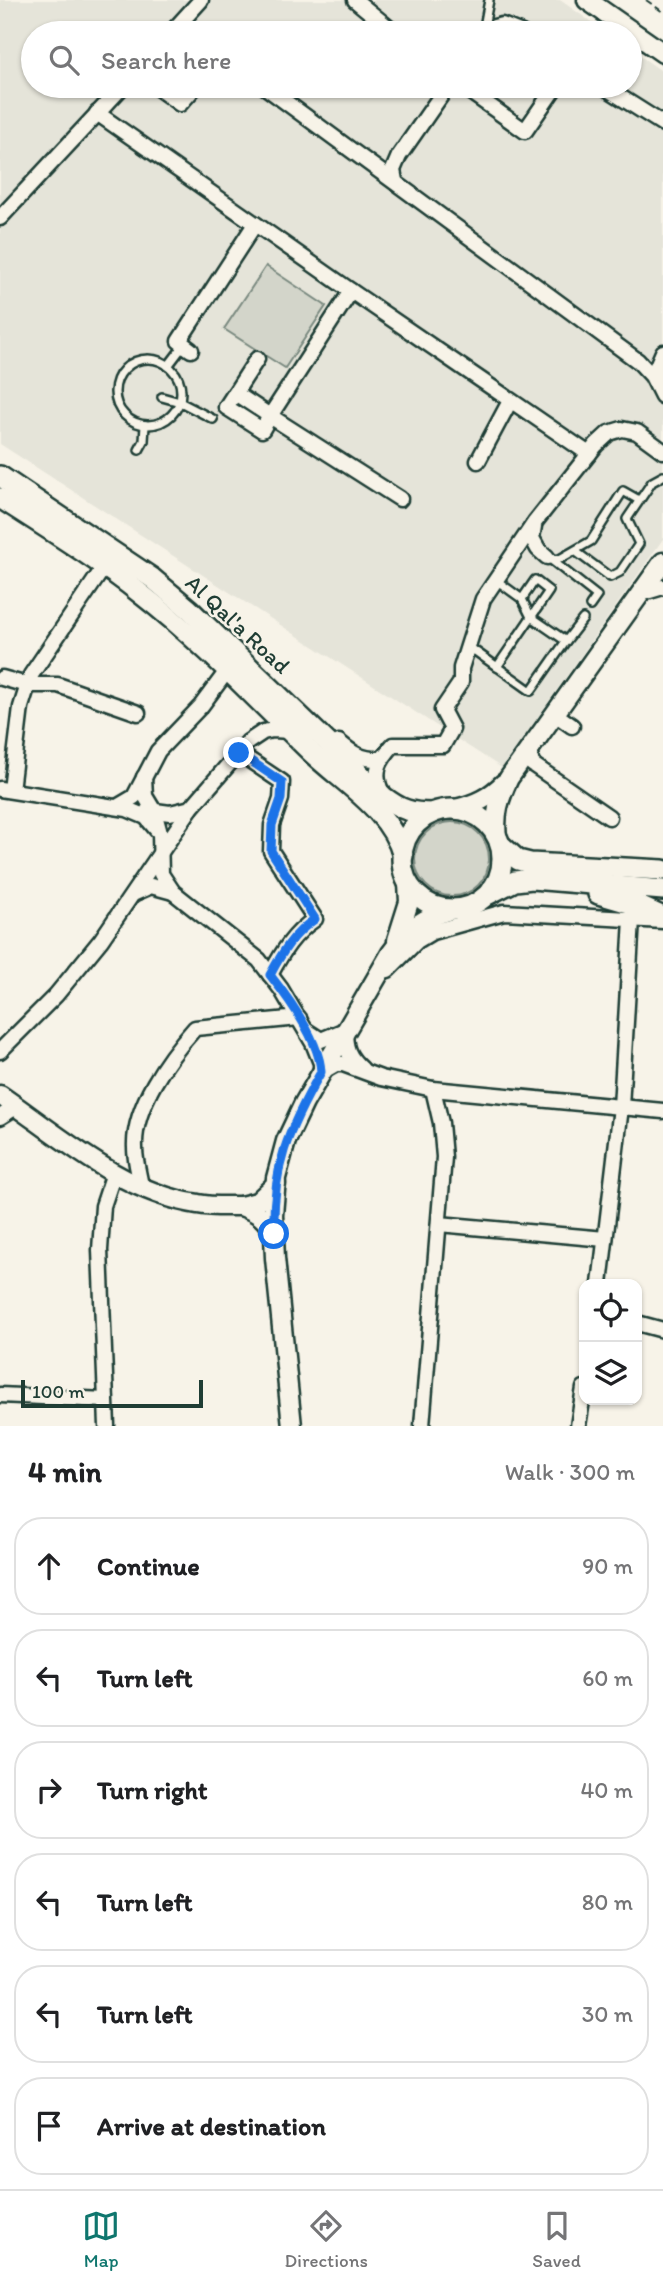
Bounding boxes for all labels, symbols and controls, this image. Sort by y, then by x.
search box [21,21,642,98]
icon: search [45,41,83,79]
text: Search here [101,44,231,76]
street label: Al Qal'a Road [180,568,296,680]
route end [223,737,254,768]
route start [258,1218,289,1249]
map controls [579,1279,642,1405]
button: locate [579,1279,642,1342]
button: layers [579,1342,642,1405]
scale bar [21,1377,203,1409]
text: 100 m [32,1380,84,1403]
text: 4 min [28,1453,102,1490]
text: Walk · 300 m [505,1458,635,1486]
icon: ahead [30,1547,68,1585]
text: Continue [97,1550,200,1582]
text: 90 m [582,1552,633,1580]
icon: left [30,1659,68,1697]
text: Turn left [97,1662,193,1694]
text: 60 m [582,1664,633,1692]
icon: right [30,1771,68,1809]
text: Turn right [97,1774,208,1806]
text: 40 m [580,1776,633,1804]
icon: left [30,1883,68,1921]
text: Turn left [97,1886,193,1918]
text: 80 m [582,1888,633,1916]
icon: left [30,1995,68,2033]
text: Turn left [97,1998,193,2030]
text: 30 m [582,2000,633,2028]
icon: arrive [30,2107,68,2145]
text: Arrive at destination [97,2110,326,2142]
tab: Map [82,2207,120,2272]
tab: Directions [284,2207,368,2272]
tab: Saved [532,2207,581,2272]

